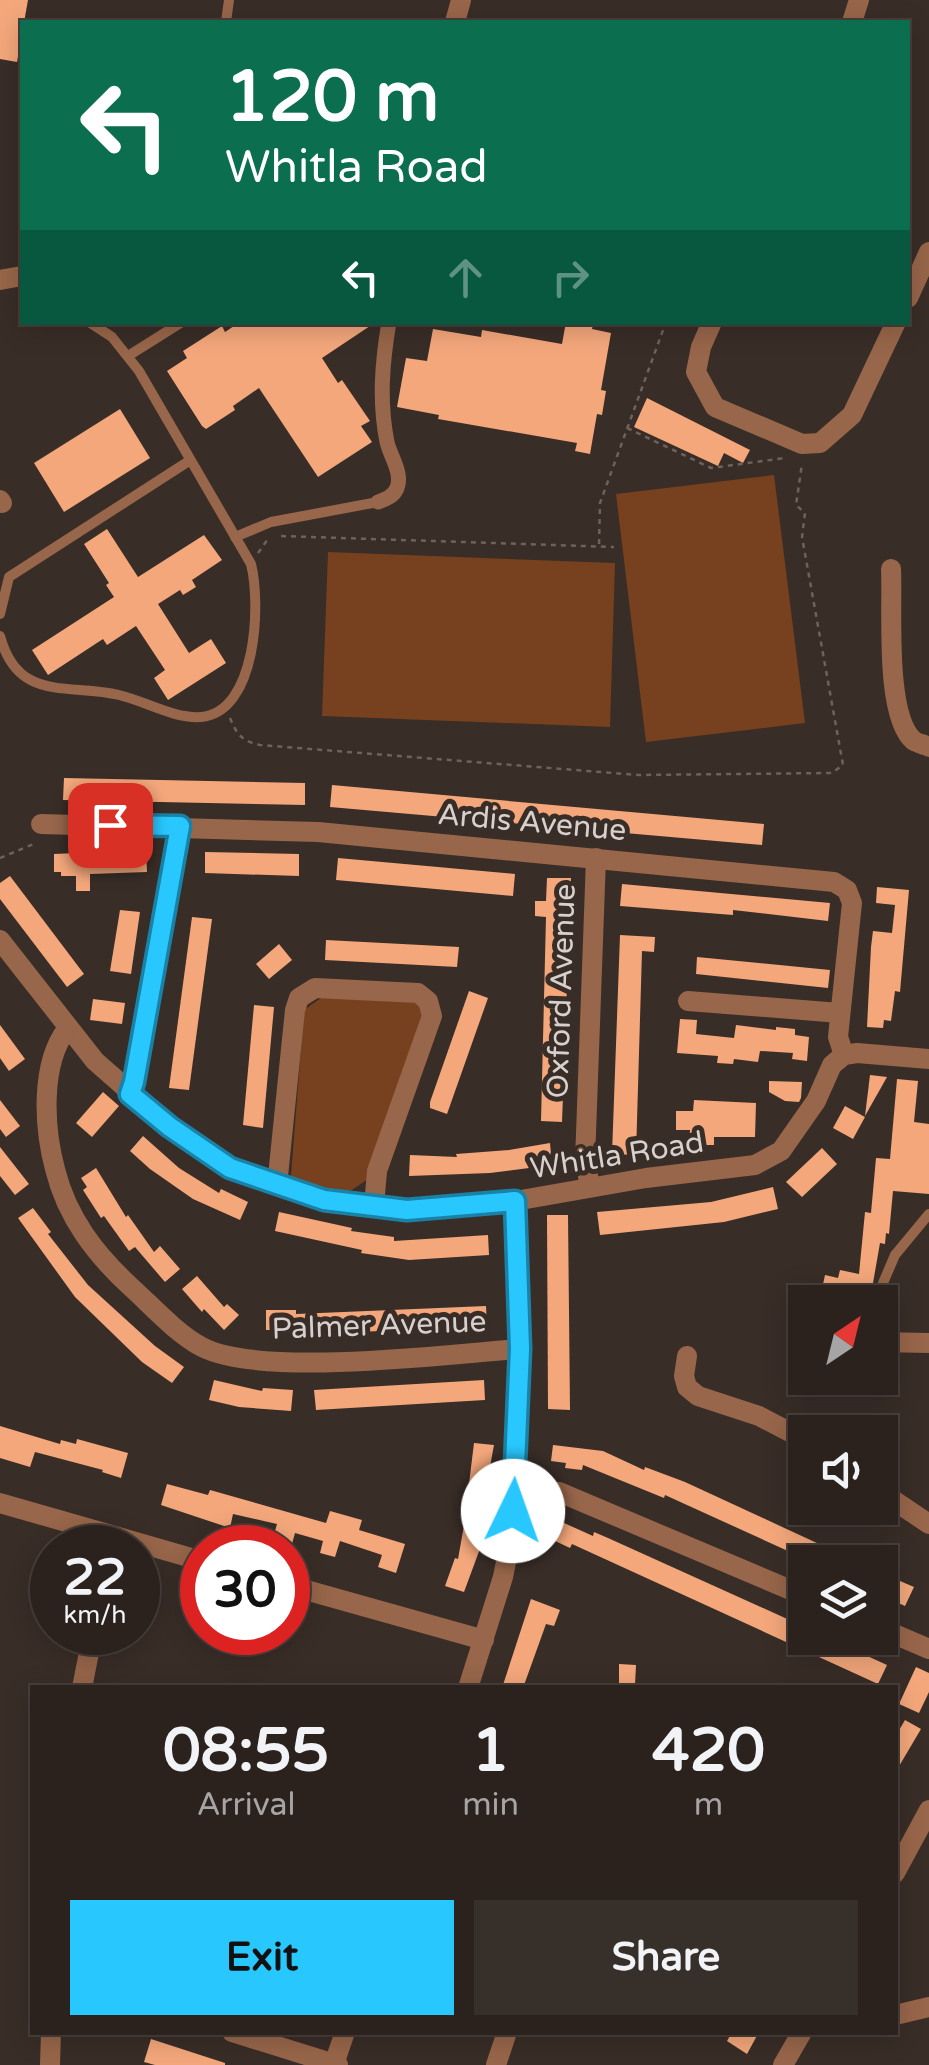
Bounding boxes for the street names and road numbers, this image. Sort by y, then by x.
street label: Ardis Avenue [436,796,628,849]
street label: Oxford Avenue [539,883,584,1099]
street label: Whitla Road [528,1124,706,1187]
street label: Palmer Avenue [271,1303,487,1348]

